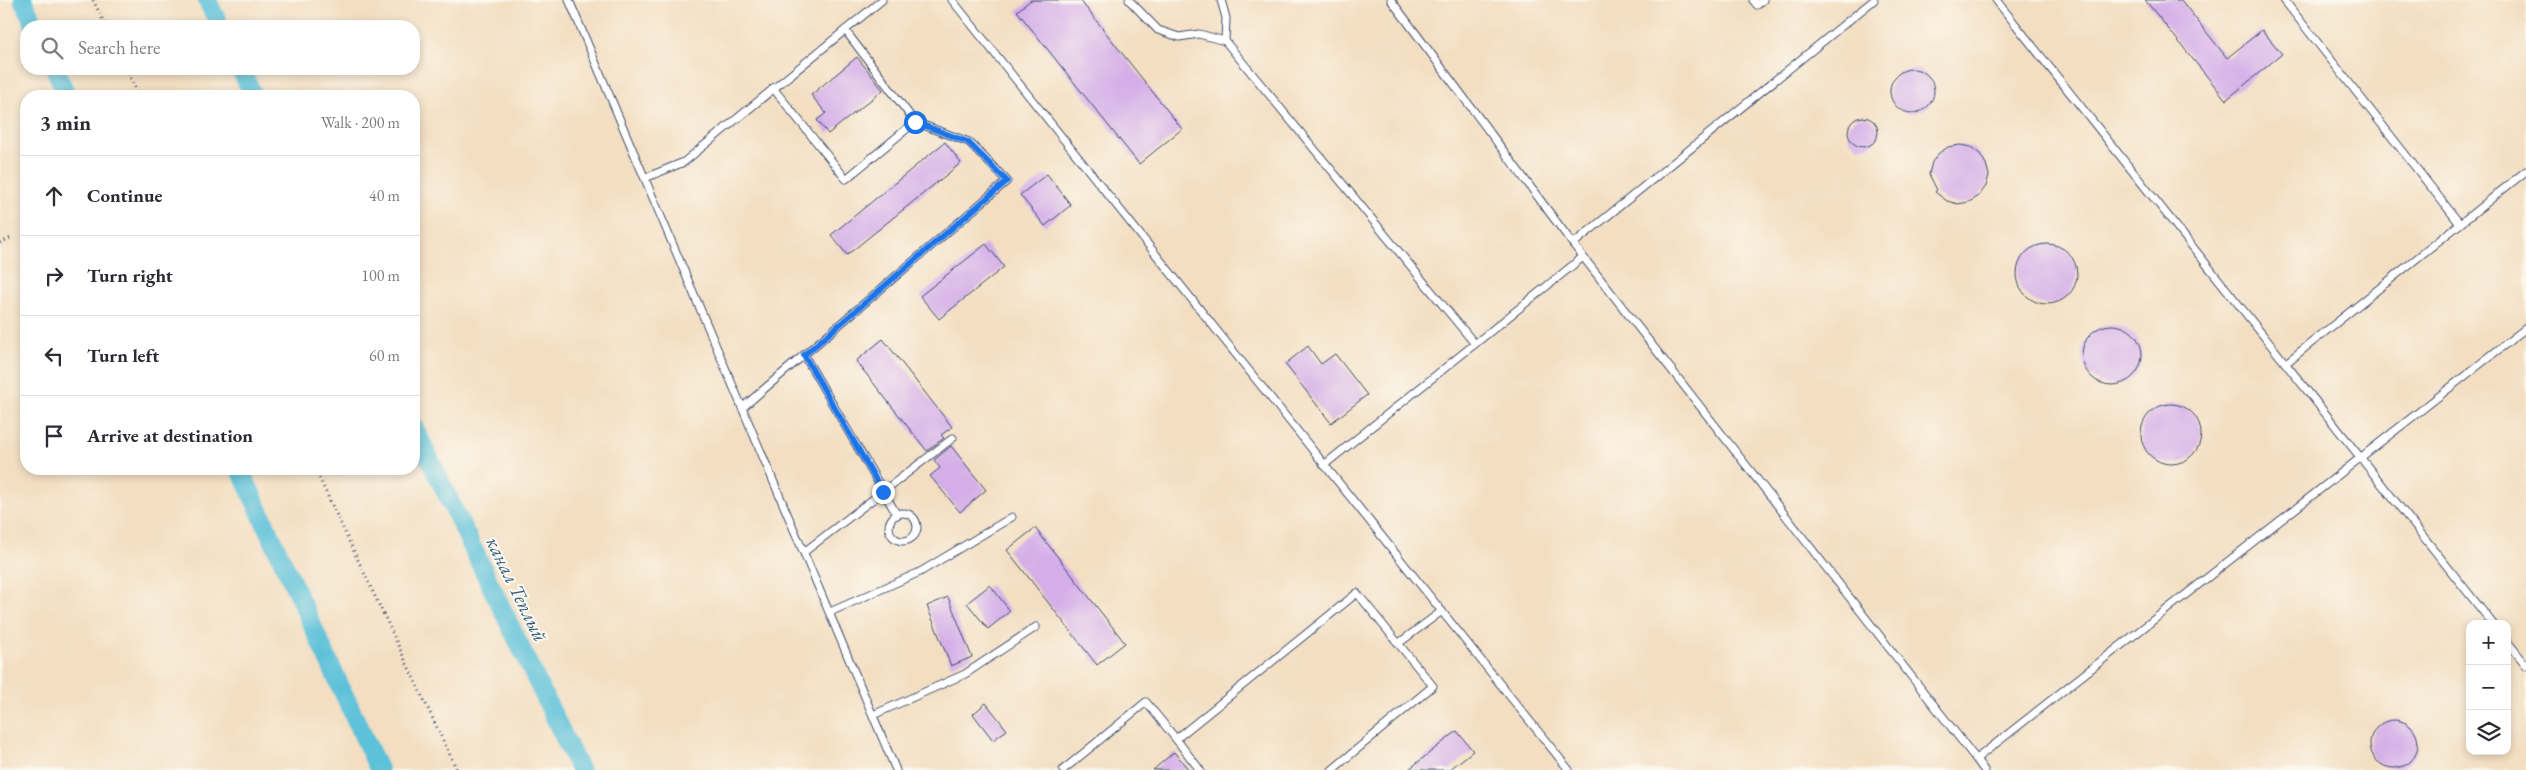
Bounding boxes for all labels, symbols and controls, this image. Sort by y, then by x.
search box [20,20,420,75]
icon: search [38,34,66,62]
text: Search here [78,35,160,60]
text: 3 min [40,109,91,136]
route start [904,111,927,134]
text: Walk · 200 m [321,112,400,133]
icon: ahead [40,182,68,210]
text: Continue [87,183,162,208]
text: 40 m [369,185,400,206]
icon: right [40,262,68,290]
text: Turn right [87,263,173,288]
text: 100 m [361,265,400,286]
icon: left [40,342,68,370]
text: Turn left [87,343,159,368]
text: 60 m [369,345,400,366]
icon: arrive [40,422,68,450]
text: Arrive at destination [87,423,253,448]
route end [872,481,895,504]
water label: канал Теплый [480,532,554,646]
map controls [2466,620,2511,755]
button: + [2466,620,2511,665]
button: − [2466,665,2511,710]
button: layers [2466,710,2511,755]

